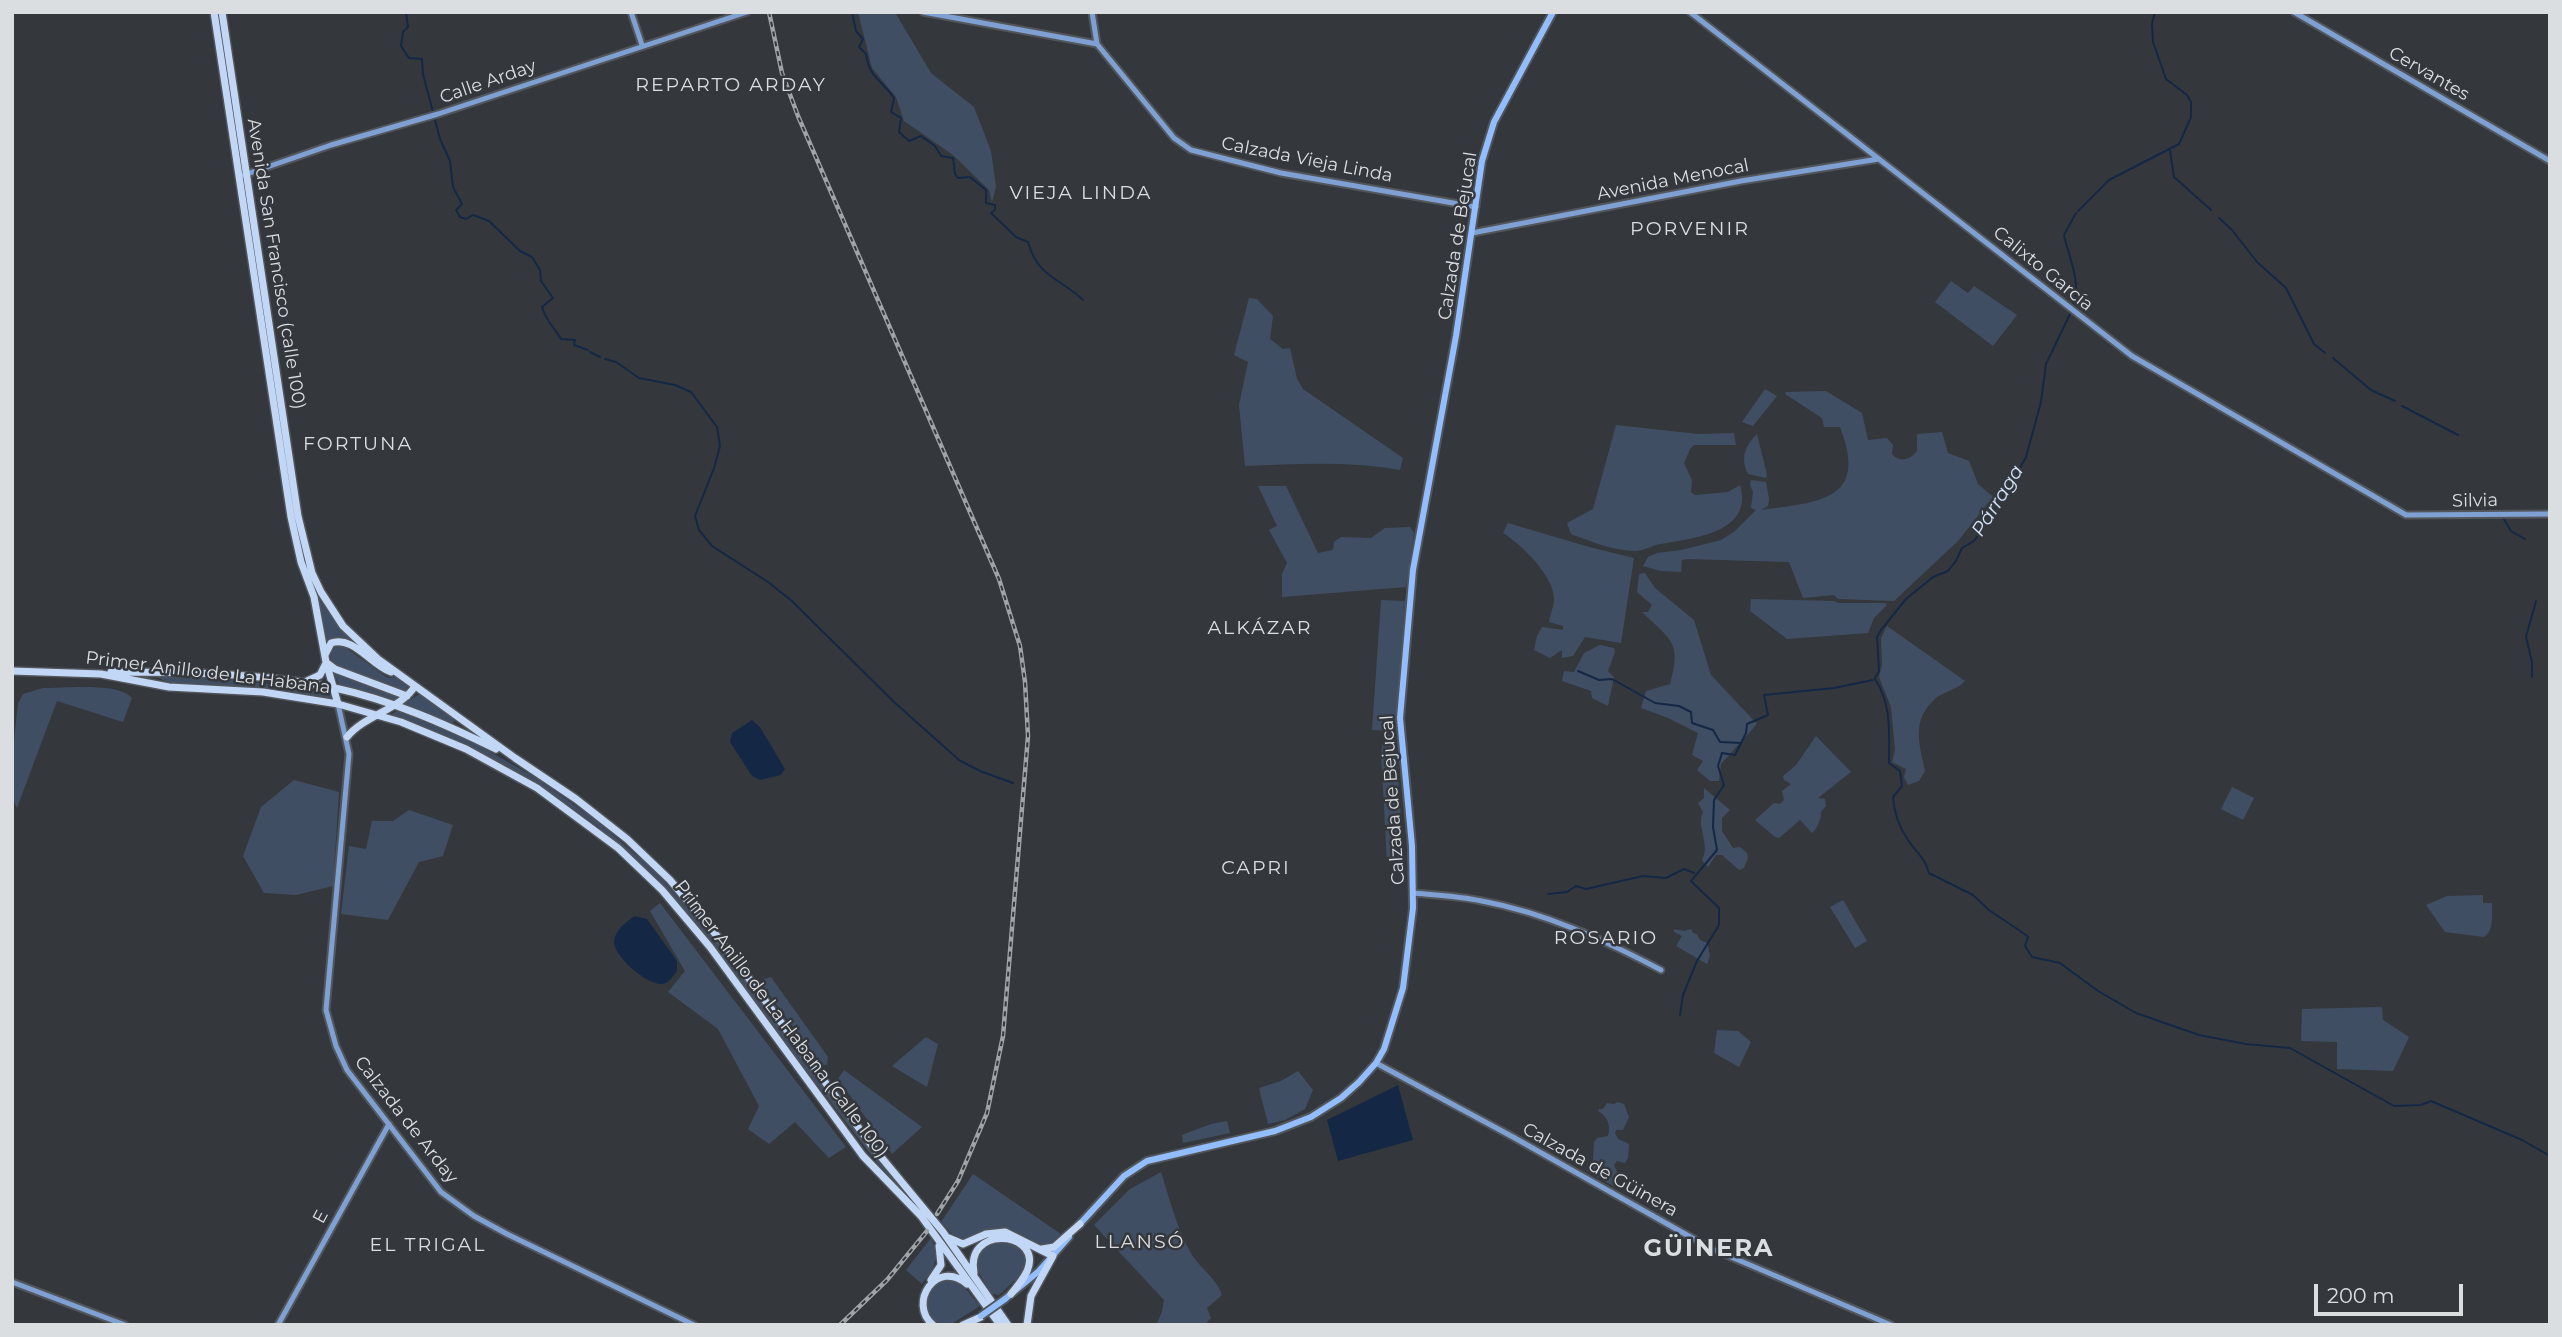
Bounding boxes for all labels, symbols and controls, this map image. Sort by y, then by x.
street label: Cervantes [2385,42,2473,106]
street label: Calle Arday [437,55,539,109]
district label: REPARTO ARDAY [637,74,825,96]
street label: Avenida San Francisco (calle 100) [242,117,310,411]
street label: Calzada Vieja Linda [1220,133,1394,187]
street label: Calzada de Bejucal [1434,150,1482,322]
street label: Avenida Menocal [1595,155,1751,205]
district label: VIEJA LINDA [1011,182,1151,204]
district label: PORVENIR [1631,218,1749,240]
street label: Calixto García [1989,222,2097,316]
district label: FORTUNA [304,433,412,455]
water label: Párraga [1967,461,2029,541]
street label: Silvia [2452,490,2498,512]
district label: ALKÁZAR [1208,617,1312,639]
street label: Primer Anillo de La Habana [84,647,332,699]
street label: Calzada de Bejucal [1376,714,1410,886]
district label: CAPRI [1222,857,1290,879]
street label: Primer Anillo de La Habana (Calle 100) [669,876,893,1162]
district label: ROSARIO [1555,927,1657,949]
street label: Calzada de Arday [350,1052,462,1188]
street label: Calzada de Güinera [1519,1118,1681,1222]
street label: E [309,1207,333,1227]
district label: LLANSÓ [1095,1231,1185,1253]
district label: EL TRIGAL [371,1234,485,1256]
district label: GÜINERA [1644,1235,1774,1263]
scale bar [2317,1270,2466,1314]
text: 200 m [2327,1283,2394,1308]

